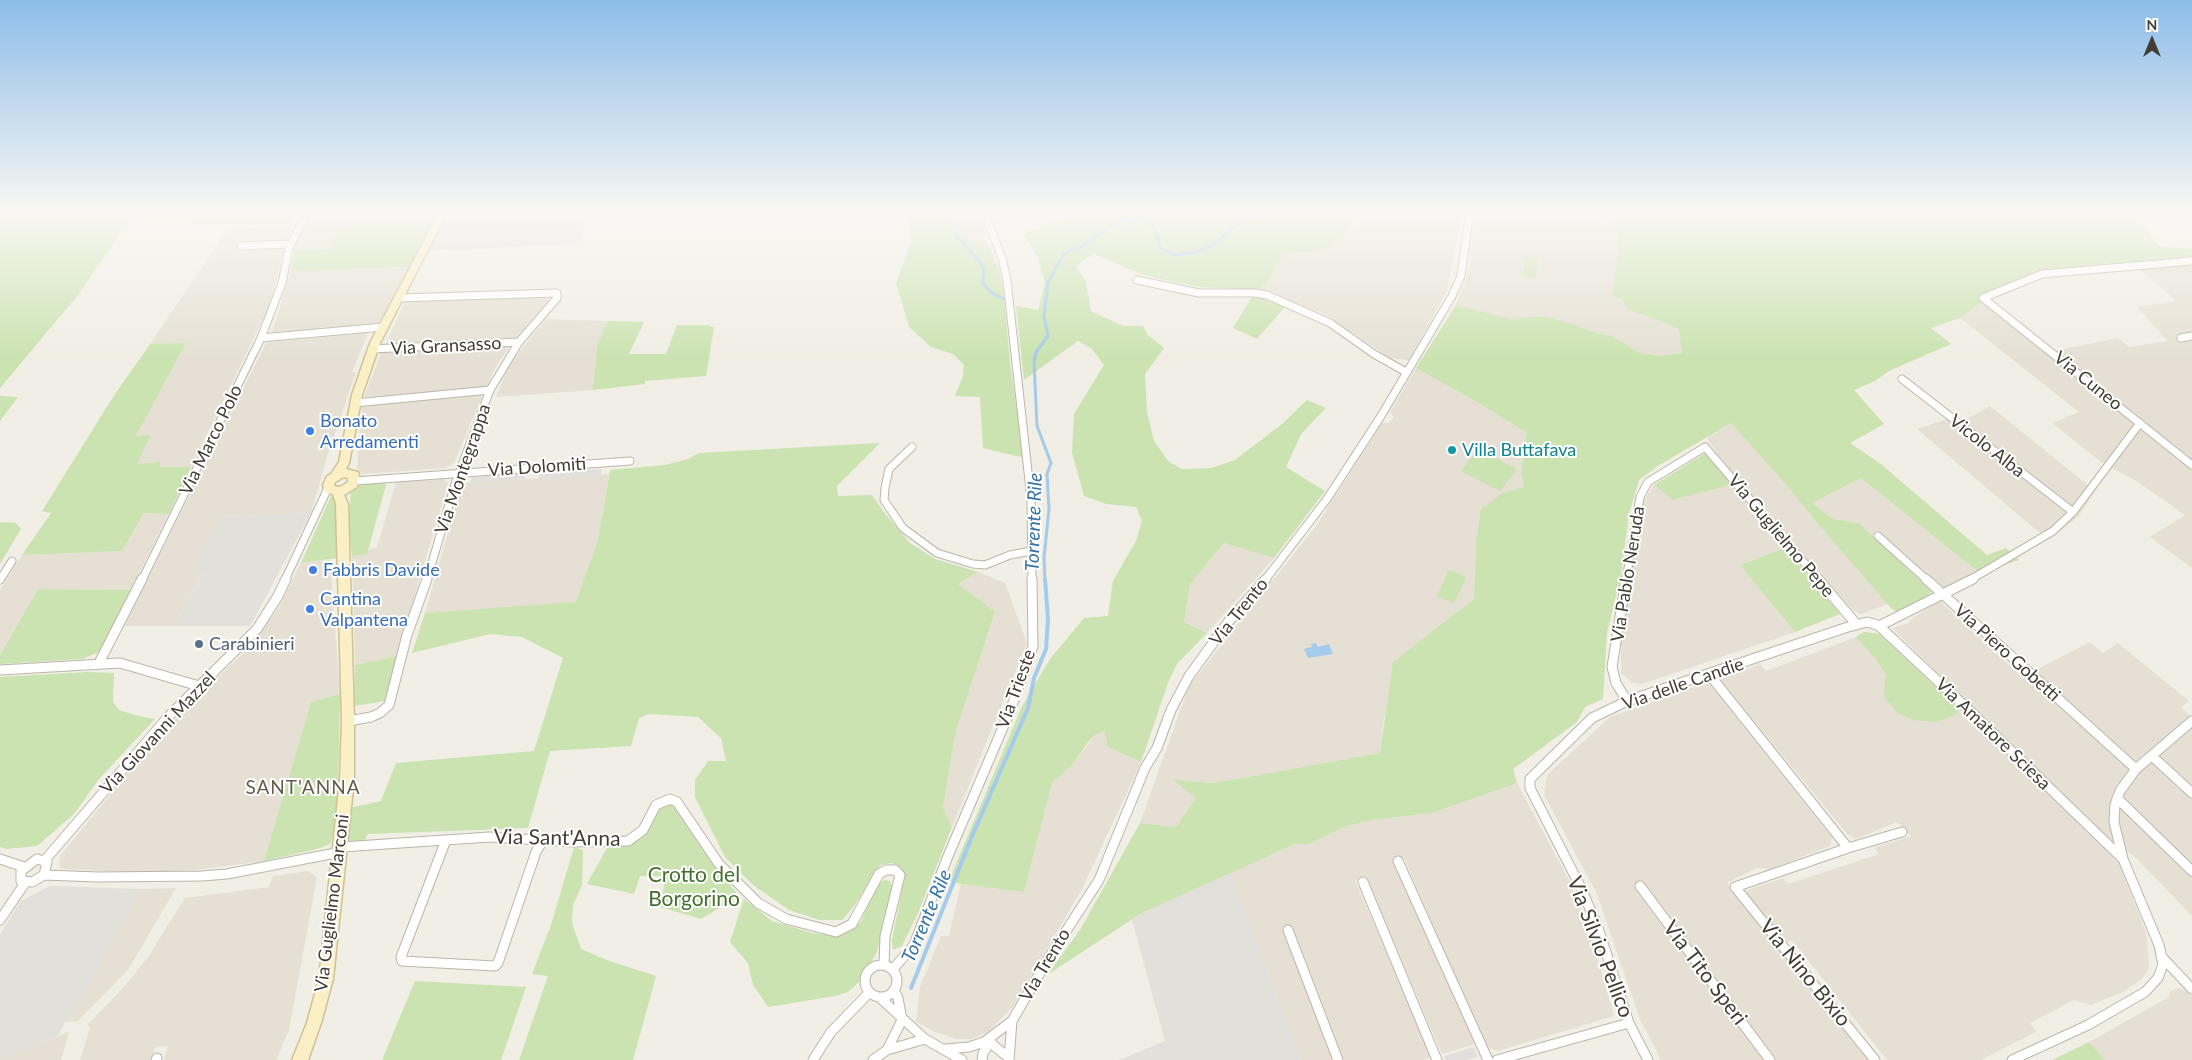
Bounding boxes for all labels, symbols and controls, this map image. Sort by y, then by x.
north arrow [2127,15,2177,65]
text: N [2147,16,2157,33]
street label: Via Gransasso [390,332,502,360]
street label: Via Cuneo [2049,347,2127,415]
street label: Via Marco Polo [175,381,247,499]
street label: Via Montegrappa [431,401,495,537]
place label: Bonato Arredamenti [320,410,419,452]
street label: Vicolo Alba [1945,410,2029,482]
marker: Bonato Arredamenti [304,425,316,437]
place label: Villa Buttafava [1462,439,1576,461]
marker: Villa Buttafava [1446,444,1458,456]
street label: Via Dolomiti [487,453,587,481]
street label: Via Guglielmo Pepe [1723,470,1839,602]
water label: Torrente Rile [1021,472,1047,572]
street label: Via Pablo Neruda [1607,505,1649,643]
place label: Fabbris Davide [323,559,440,581]
marker: Fabbris Davide [307,564,319,576]
street label: Via Trento [1205,574,1273,650]
place label: Cantina Valpantena [320,588,408,630]
street label: Via Piero Gobetti [1950,600,2064,706]
marker: Cantina Valpantena [304,603,316,615]
place label: Carabinieri [209,633,294,655]
marker: Carabinieri [193,638,205,650]
street label: Via Trieste [992,646,1040,732]
street label: Via delle Candie [1619,653,1747,715]
street label: Via Giovanni Mazzel [96,667,220,799]
street label: Via Amatore Sciesa [1931,674,2055,794]
district label: SANT'ANNA [244,777,362,799]
street label: Via Guglielmo Marconi [310,813,354,993]
street label: Via Sant'Anna [493,824,621,852]
park label: Crotto del Borgorino [648,862,740,912]
water label: Torrente Rile [897,866,957,966]
street label: Via Silvio Pellico [1561,873,1639,1021]
street label: Via Nino Bixio [1754,914,1856,1032]
street label: Via Tito Speri [1658,916,1752,1030]
street label: Via Trento [1015,925,1075,1005]

